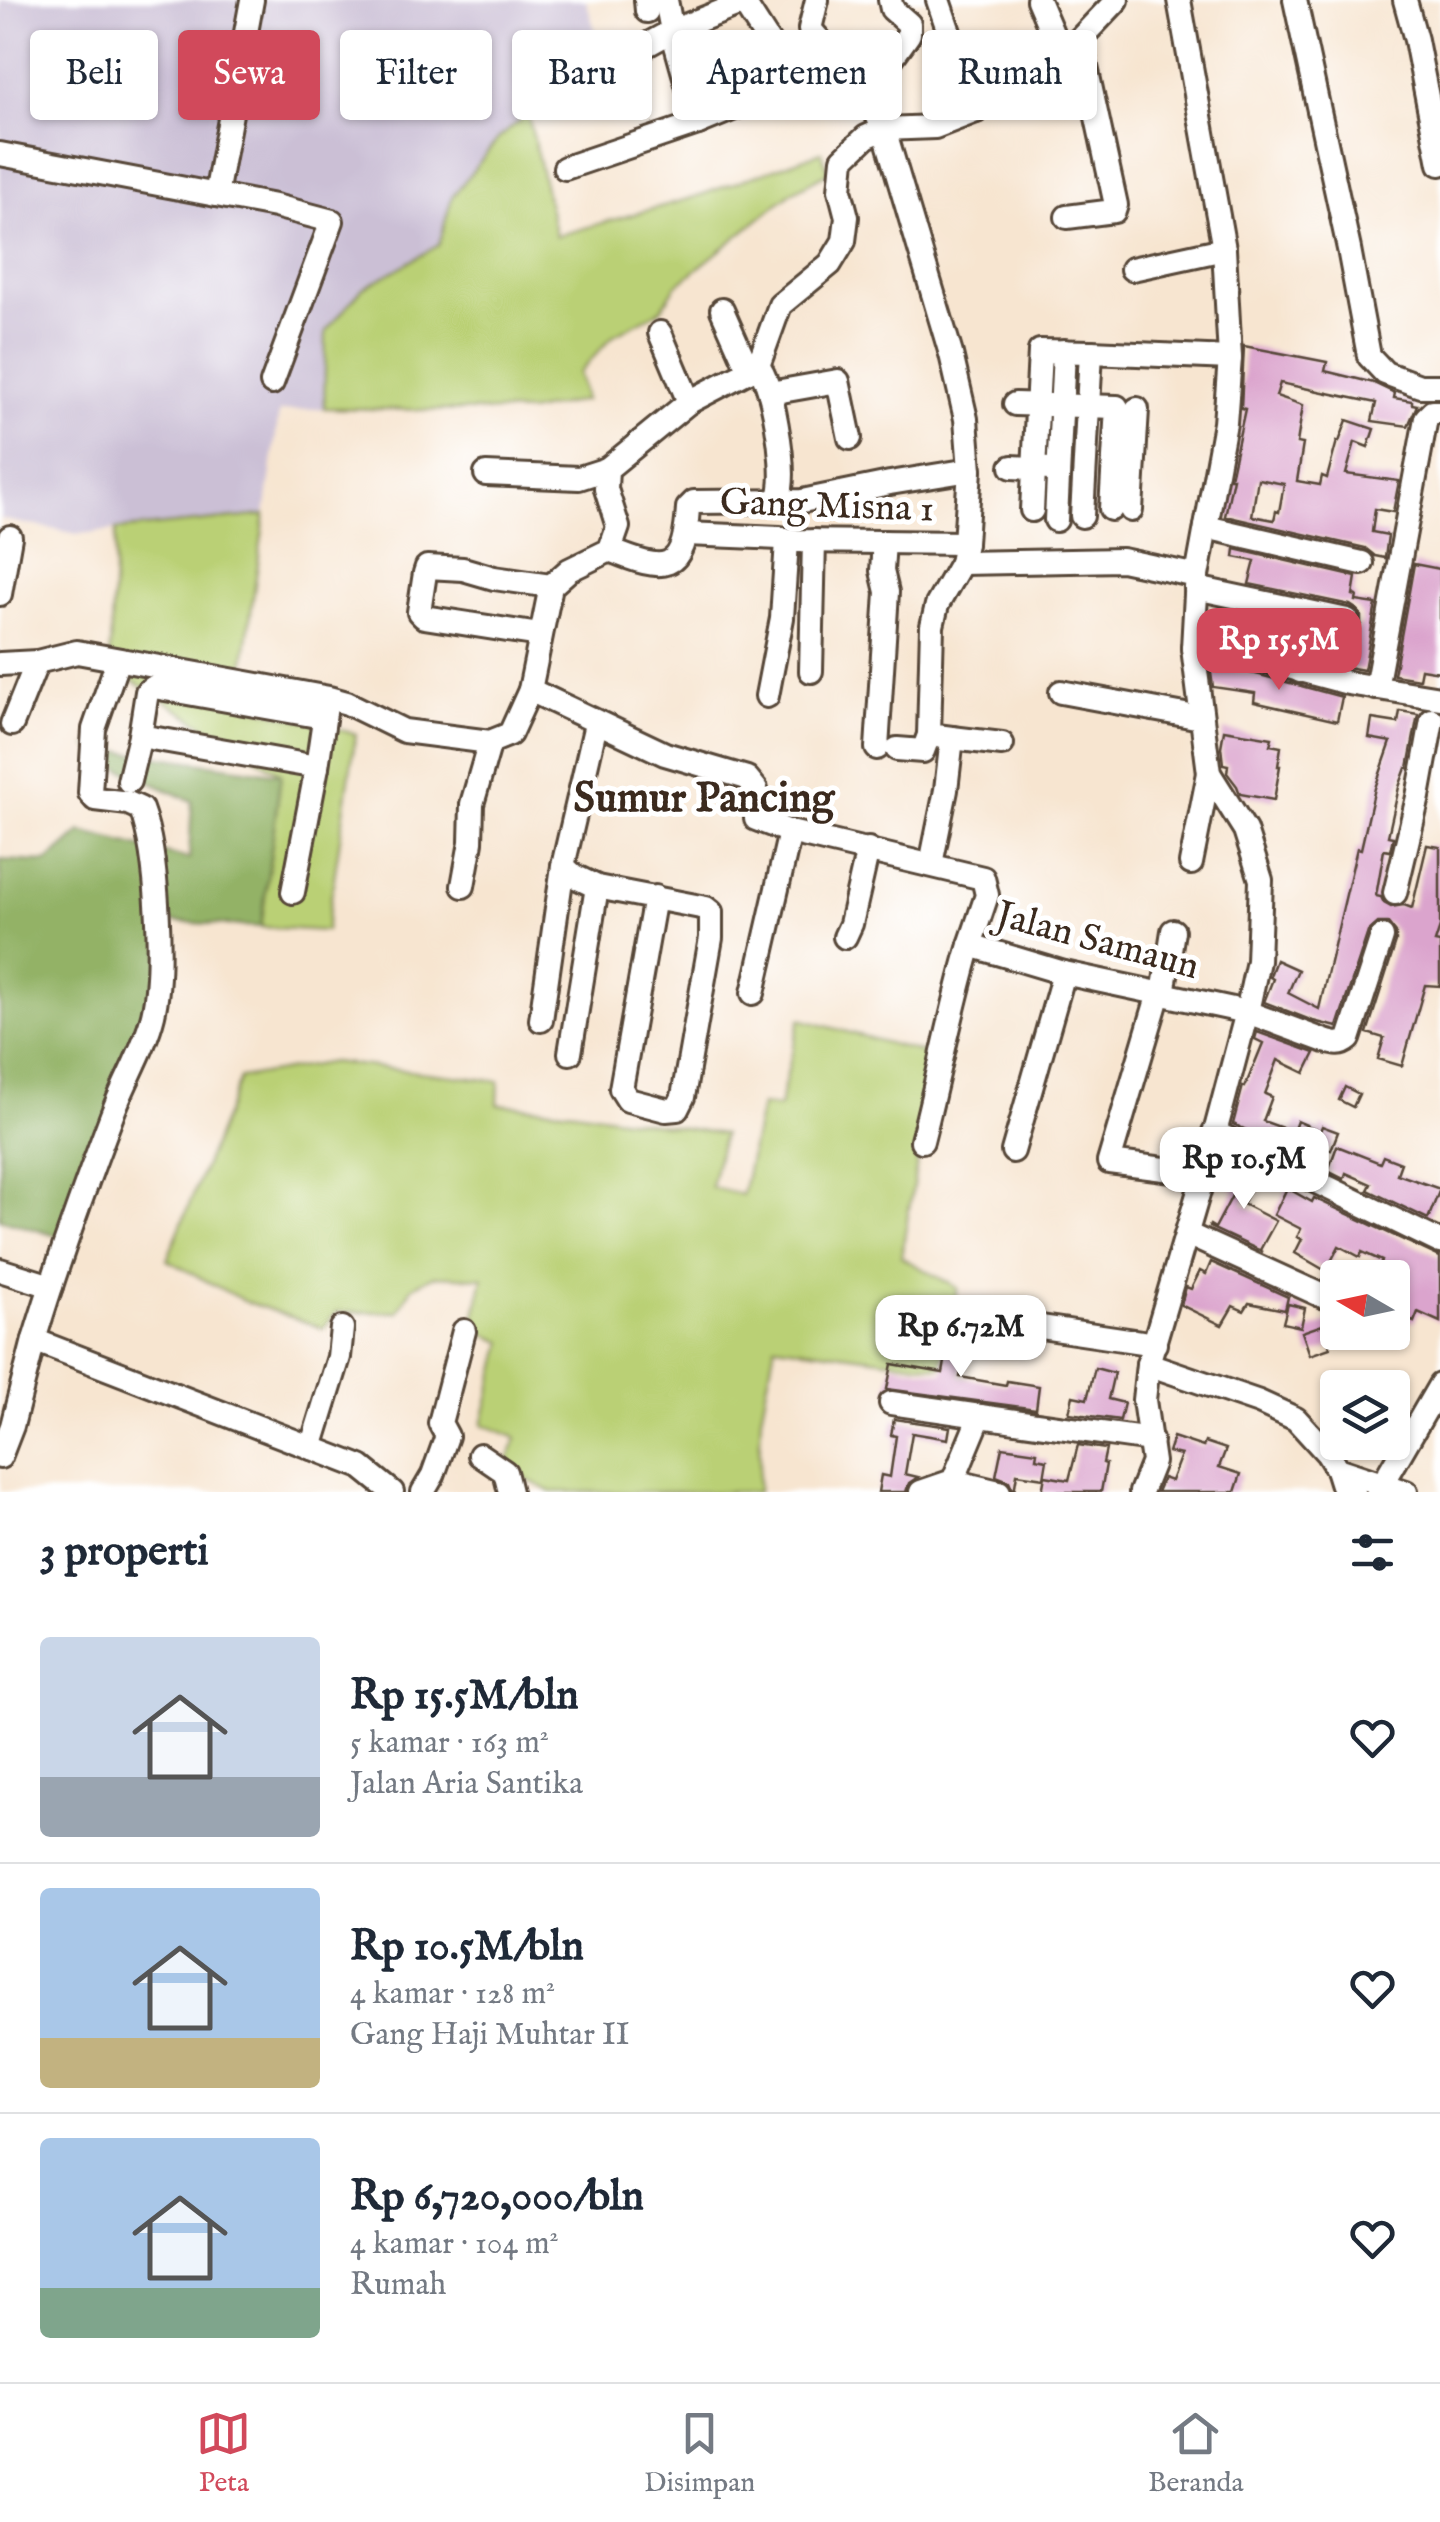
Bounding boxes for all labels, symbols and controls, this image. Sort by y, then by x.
chip: Beli [30,30,158,120]
chip: Sewa [178,30,320,120]
chip: Filter [340,30,492,120]
chip: Baru [512,30,652,120]
chip: Apartemen [672,30,902,120]
chip: Rumah [922,30,1097,120]
street label: Gang Misna 1 [719,479,935,535]
pin: Rp 15.5M [1176,608,1382,693]
text: Rp 15.5M [1219,620,1339,661]
district label: Sumur Pancing [574,773,836,826]
street label: Jalan Samaun [987,891,1204,992]
pin: Rp 10.5M [1141,1127,1347,1212]
text: Rp 10.5M [1182,1139,1306,1180]
north arrow [1320,1260,1410,1350]
map controls [1320,1260,1410,1460]
pin: Rp 6.72M [858,1295,1064,1380]
text: Rp 6.72M [897,1307,1025,1348]
button: layers [1320,1370,1410,1460]
icon: filters [1345,1525,1400,1580]
text: 3 properti [40,1526,209,1579]
text: Rp 15.5M/bln [350,1670,579,1723]
icon: home [120,1677,240,1797]
icon: heart [1345,1710,1400,1765]
text: 5 kamar · 163 m² [350,1723,549,1764]
text: Jalan Aria Santika [350,1764,583,1805]
text: Rp 10.5M/bln [350,1921,584,1974]
icon: home [120,1928,240,2048]
icon: heart [1345,1961,1400,2016]
text: 4 kamar · 128 m² [350,1974,555,2015]
text: Gang Haji Muhtar II [350,2015,629,2056]
text: Rp 6,720,000/bln [350,2171,644,2224]
icon: home [120,2178,240,2298]
icon: heart [1345,2211,1400,2266]
text: 4 kamar · 104 m² [350,2224,559,2265]
text: Rumah [350,2265,446,2306]
tab: Peta [196,2406,251,2501]
tab: Disimpan [644,2406,755,2501]
tab: Beranda [1148,2406,1244,2501]

